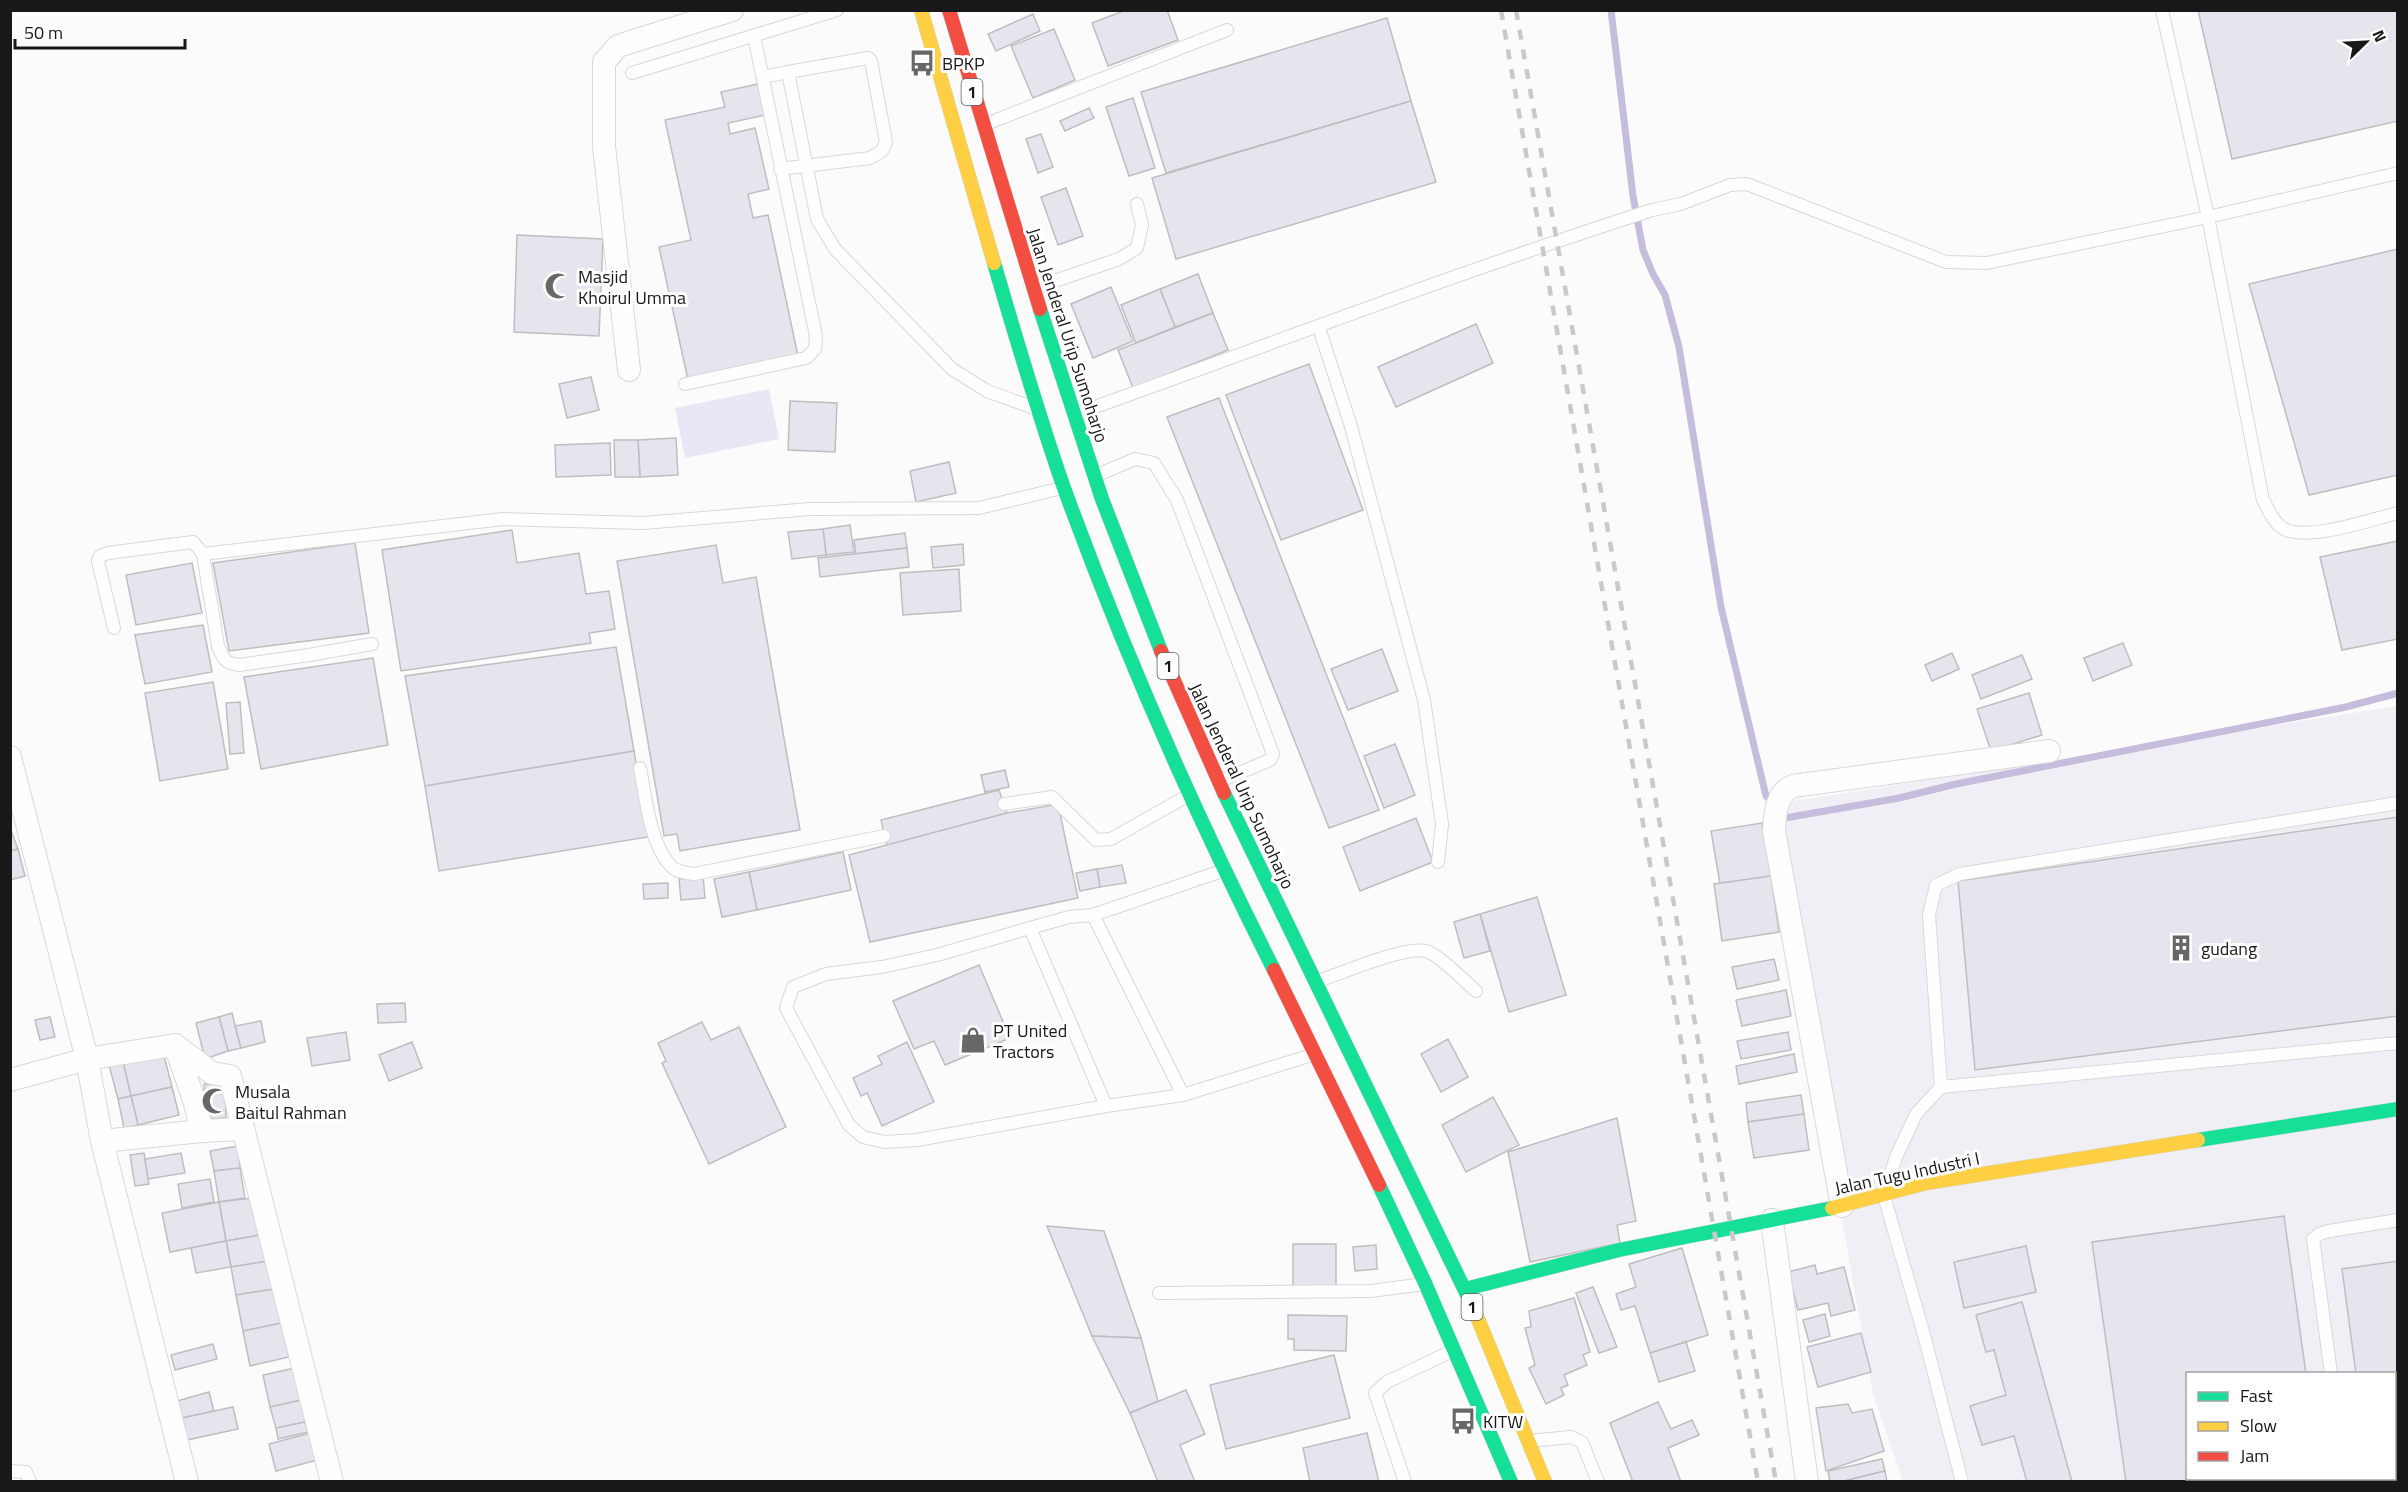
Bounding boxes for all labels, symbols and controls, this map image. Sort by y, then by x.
scale bar [15,12,184,50]
north arrow [2336,12,2396,72]
text: 50 m [24,19,63,46]
text: N [2366,26,2393,46]
bus stop icon: BPKP [907,48,937,78]
place label: BPKP [942,50,985,77]
road number: 1 [962,79,982,105]
street label: Jalan Jenderal Urip Sumoharjo [1021,224,1115,446]
place label: Masjid Khoirul Umma [578,263,686,311]
mosque icon: Masjid Khoirul Umma [543,271,573,301]
road number: 1 [1158,653,1178,679]
street label: Jalan Jenderal Urip Sumoharjo [1182,679,1302,893]
building icon: gudang [2166,933,2196,963]
place label: gudang [2201,935,2257,962]
place label: PT United Tractors [993,1017,1067,1065]
shop icon: PT United Tractors [958,1025,988,1055]
place label: Musala Baitul Rahman [235,1078,347,1126]
mosque icon: Musala Baitul Rahman [200,1086,230,1116]
street label: Jalan Tugu Industri I [1832,1144,1982,1202]
road number: 1 [1462,1294,1482,1320]
legend [2186,1372,2396,1480]
text: Fast [2240,1382,2273,1409]
bus stop icon: KITW [1448,1406,1478,1436]
place label: KITW [1483,1408,1523,1435]
text: Slow [2240,1412,2277,1439]
text: Jam [2240,1442,2269,1469]

